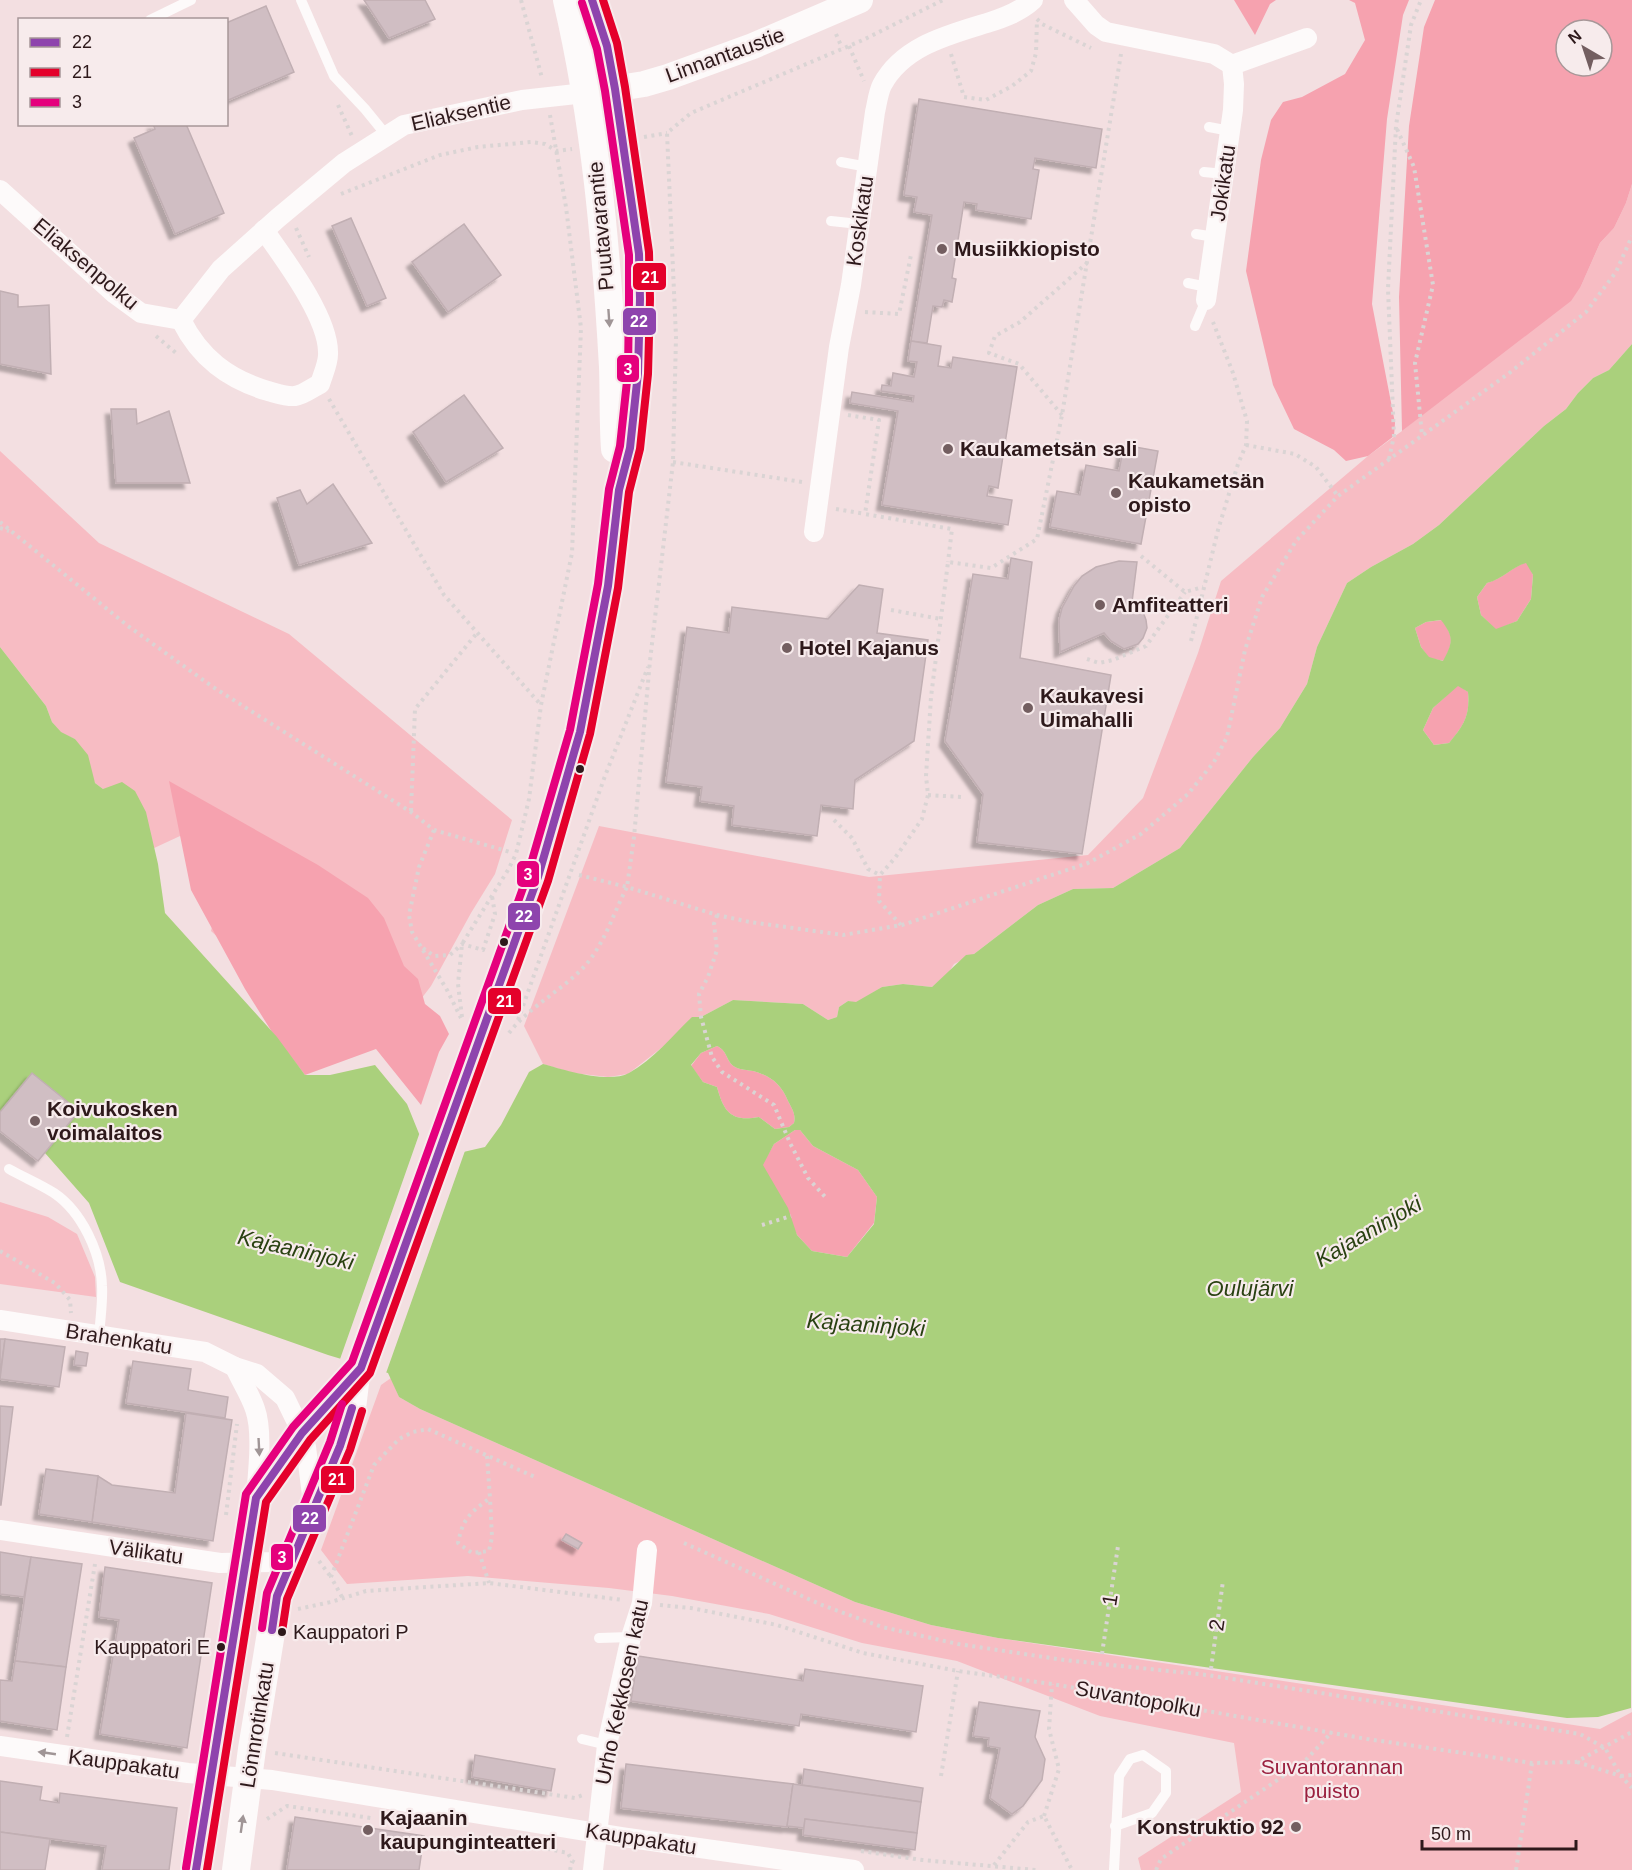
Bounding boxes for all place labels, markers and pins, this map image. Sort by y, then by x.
place label: Musiikkiopisto [954,237,1100,260]
marker: Musiikkiopisto [935,242,949,256]
place label: Kaukametsän sali [960,437,1137,460]
marker: Kaukametsän sali [941,442,955,456]
place label: Kaukametsän opisto [1128,469,1265,516]
marker: Kaukametsän opisto [1109,486,1123,500]
place label: Amfiteatteri [1112,593,1229,616]
marker: Amfiteatteri [1093,598,1107,612]
place label: Hotel Kajanus [799,636,939,659]
marker: Hotel Kajanus [780,641,794,655]
place label: Kaukavesi Uimahalli [1040,684,1144,731]
marker: Kaukavesi Uimahalli [1021,701,1035,715]
unlabelled marker [574,763,586,775]
unlabelled marker [498,936,510,948]
place label: Koivukosken voimalaitos [47,1097,178,1144]
marker: Koivukosken voimalaitos [28,1114,42,1128]
place label: Kauppatori P [293,1621,409,1643]
marker: Kauppatori P [276,1626,288,1638]
place label: Kauppatori E [94,1636,210,1658]
marker: Kauppatori E [215,1641,227,1653]
place label: Kajaanin kaupunginteatteri [380,1806,556,1853]
place label: Konstruktio 92 [1137,1815,1284,1838]
marker: Konstruktio 92 [1289,1820,1303,1834]
marker: Kajaanin kaupunginteatteri [361,1823,375,1837]

